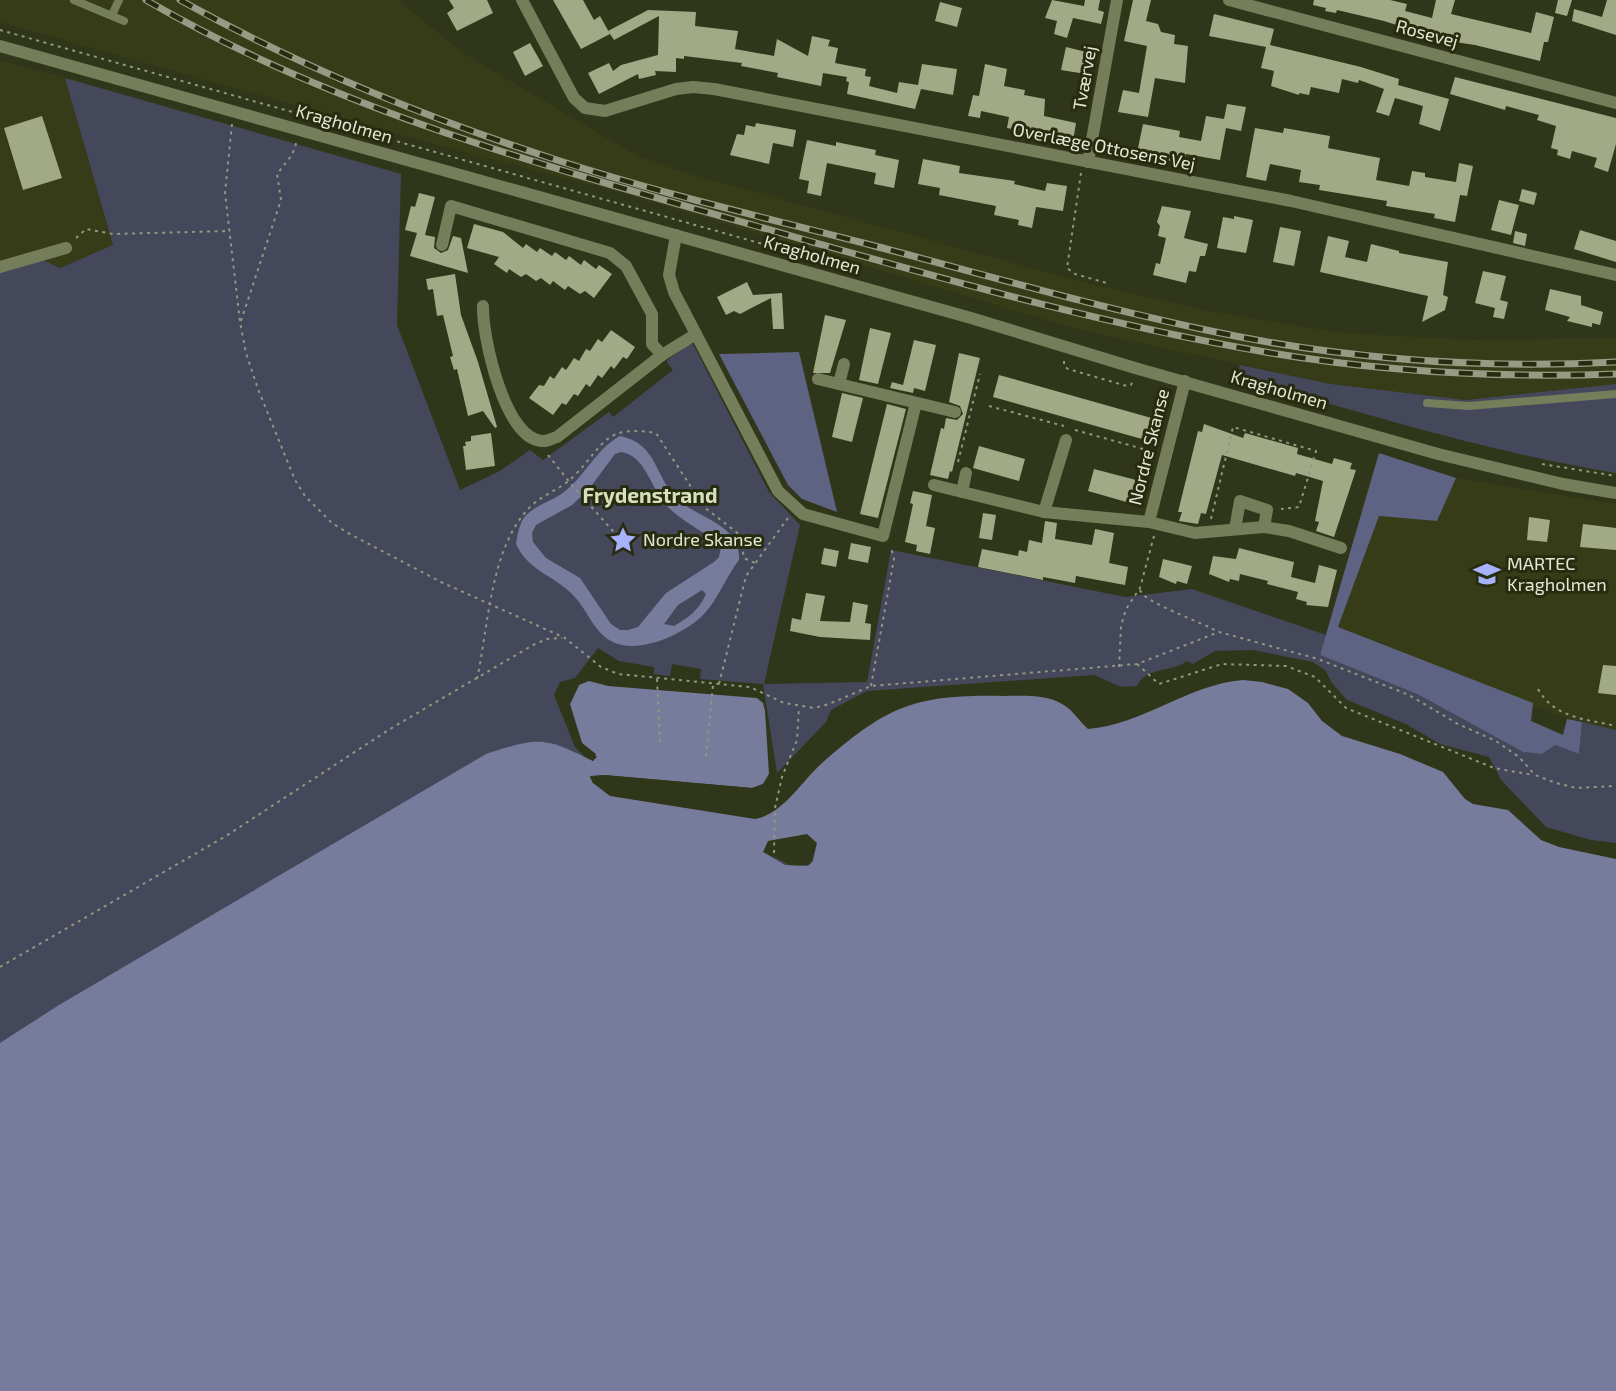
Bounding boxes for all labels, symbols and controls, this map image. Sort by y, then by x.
street label: Rosevej [1394,14,1461,52]
street label: Tværvej [1068,44,1101,112]
street label: Kragholmen [293,99,395,147]
street label: Overlæge Ottosens Vej [1011,118,1197,175]
street label: Kragholmen [761,230,863,278]
street label: Kragholmen [1228,365,1330,413]
street label: Nordre Skanse [1123,386,1173,507]
district label: Frydenstrand [583,482,717,508]
place icon: Nordre Skanse [608,525,638,555]
place label: Nordre Skanse [643,528,762,550]
place label: MARTEC Kragholmen [1507,552,1607,595]
school or university icon: MARTEC Kragholmen [1472,559,1502,589]

